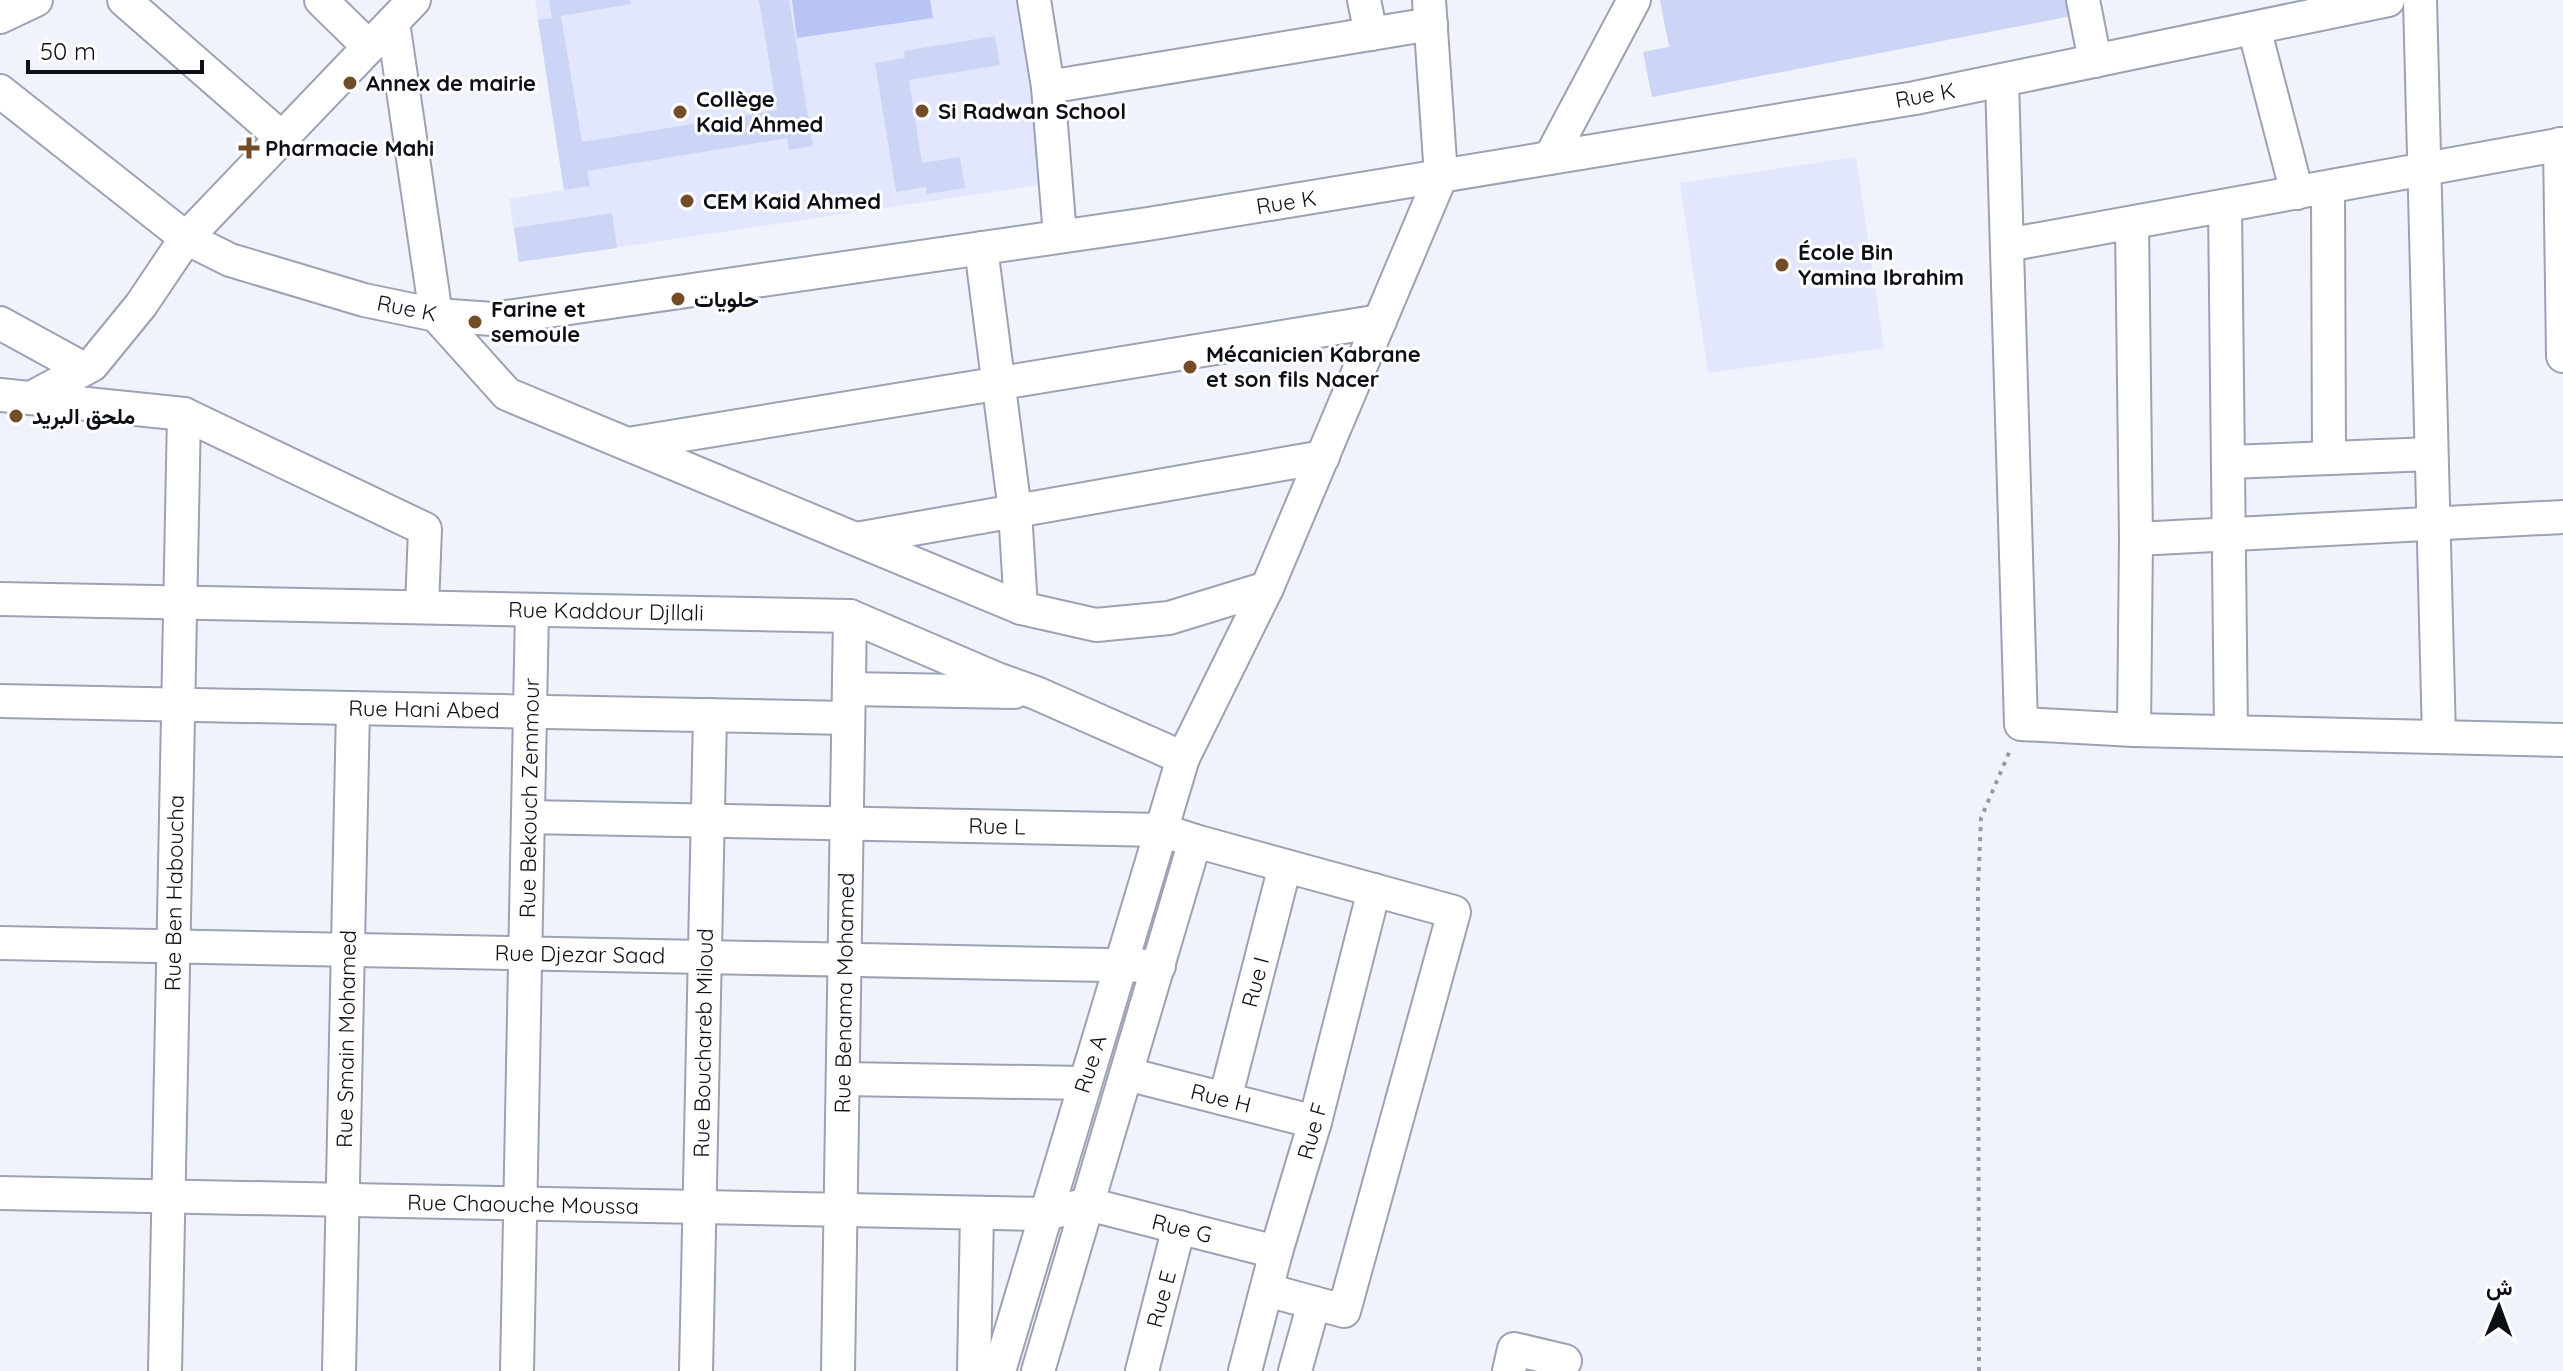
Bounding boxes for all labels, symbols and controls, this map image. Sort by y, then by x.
scale bar [28,24,202,74]
text: 50 m [40,36,96,66]
place label: Annex de mairie [366,69,536,97]
marker: Annex de mairie [341,74,359,92]
street label: Rue K [1893,76,1957,114]
place label: Collège Kaid Ahmed [696,85,823,138]
place label: Si Radwan School [938,97,1126,125]
marker: Si Radwan School [913,102,931,120]
marker: Collège Kaid Ahmed [671,103,689,121]
place label: Pharmacie Mahi [265,134,434,162]
marker: Pharmacie Mahi [240,139,258,157]
street label: Rue K [1254,183,1318,221]
place label: CEM Kaid Ahmed [703,187,881,215]
marker: CEM Kaid Ahmed [678,192,696,210]
place label: École Bin Yamina Ibrahim [1798,238,1964,291]
marker: École Bin Yamina Ibrahim [1773,256,1791,274]
place label: حلويات [694,285,759,313]
street label: Rue K [375,289,439,327]
marker: حلويات [669,290,687,308]
place label: Farine et semoule [491,295,586,348]
marker: Farine et semoule [466,313,484,331]
place label: Mécanicien Kabrane et son fils Nacer [1206,340,1421,393]
marker: Mécanicien Kabrane et son fils Nacer [1181,358,1199,376]
place label: ملحق البريد [32,402,135,430]
marker: ملحق البريد [7,407,25,425]
street label: Rue Kaddour Djllali [508,595,704,627]
street label: Rue Bekouch Zemmour [513,677,545,918]
street label: Rue Hani Abed [348,694,500,724]
street label: Rue Ben Haboucha [158,795,190,991]
street label: Rue L [968,812,1026,841]
street label: Rue Benama Mohamed [828,872,860,1114]
street label: Rue Bouchareb Miloud [687,928,719,1158]
street label: Rue Smain Mohamed [330,930,362,1148]
street label: Rue Djezar Saad [494,939,666,969]
street label: Rue I [1235,954,1275,1010]
street label: Rue A [1067,1031,1113,1097]
street label: Rue H [1188,1077,1254,1119]
street label: Rue F [1291,1099,1333,1163]
street label: Rue Chaouche Moussa [407,1188,639,1220]
street label: Rue G [1149,1207,1215,1249]
street label: Rue E [1140,1267,1182,1331]
north arrow [2459,1267,2539,1347]
text: ش [2486,1273,2513,1301]

